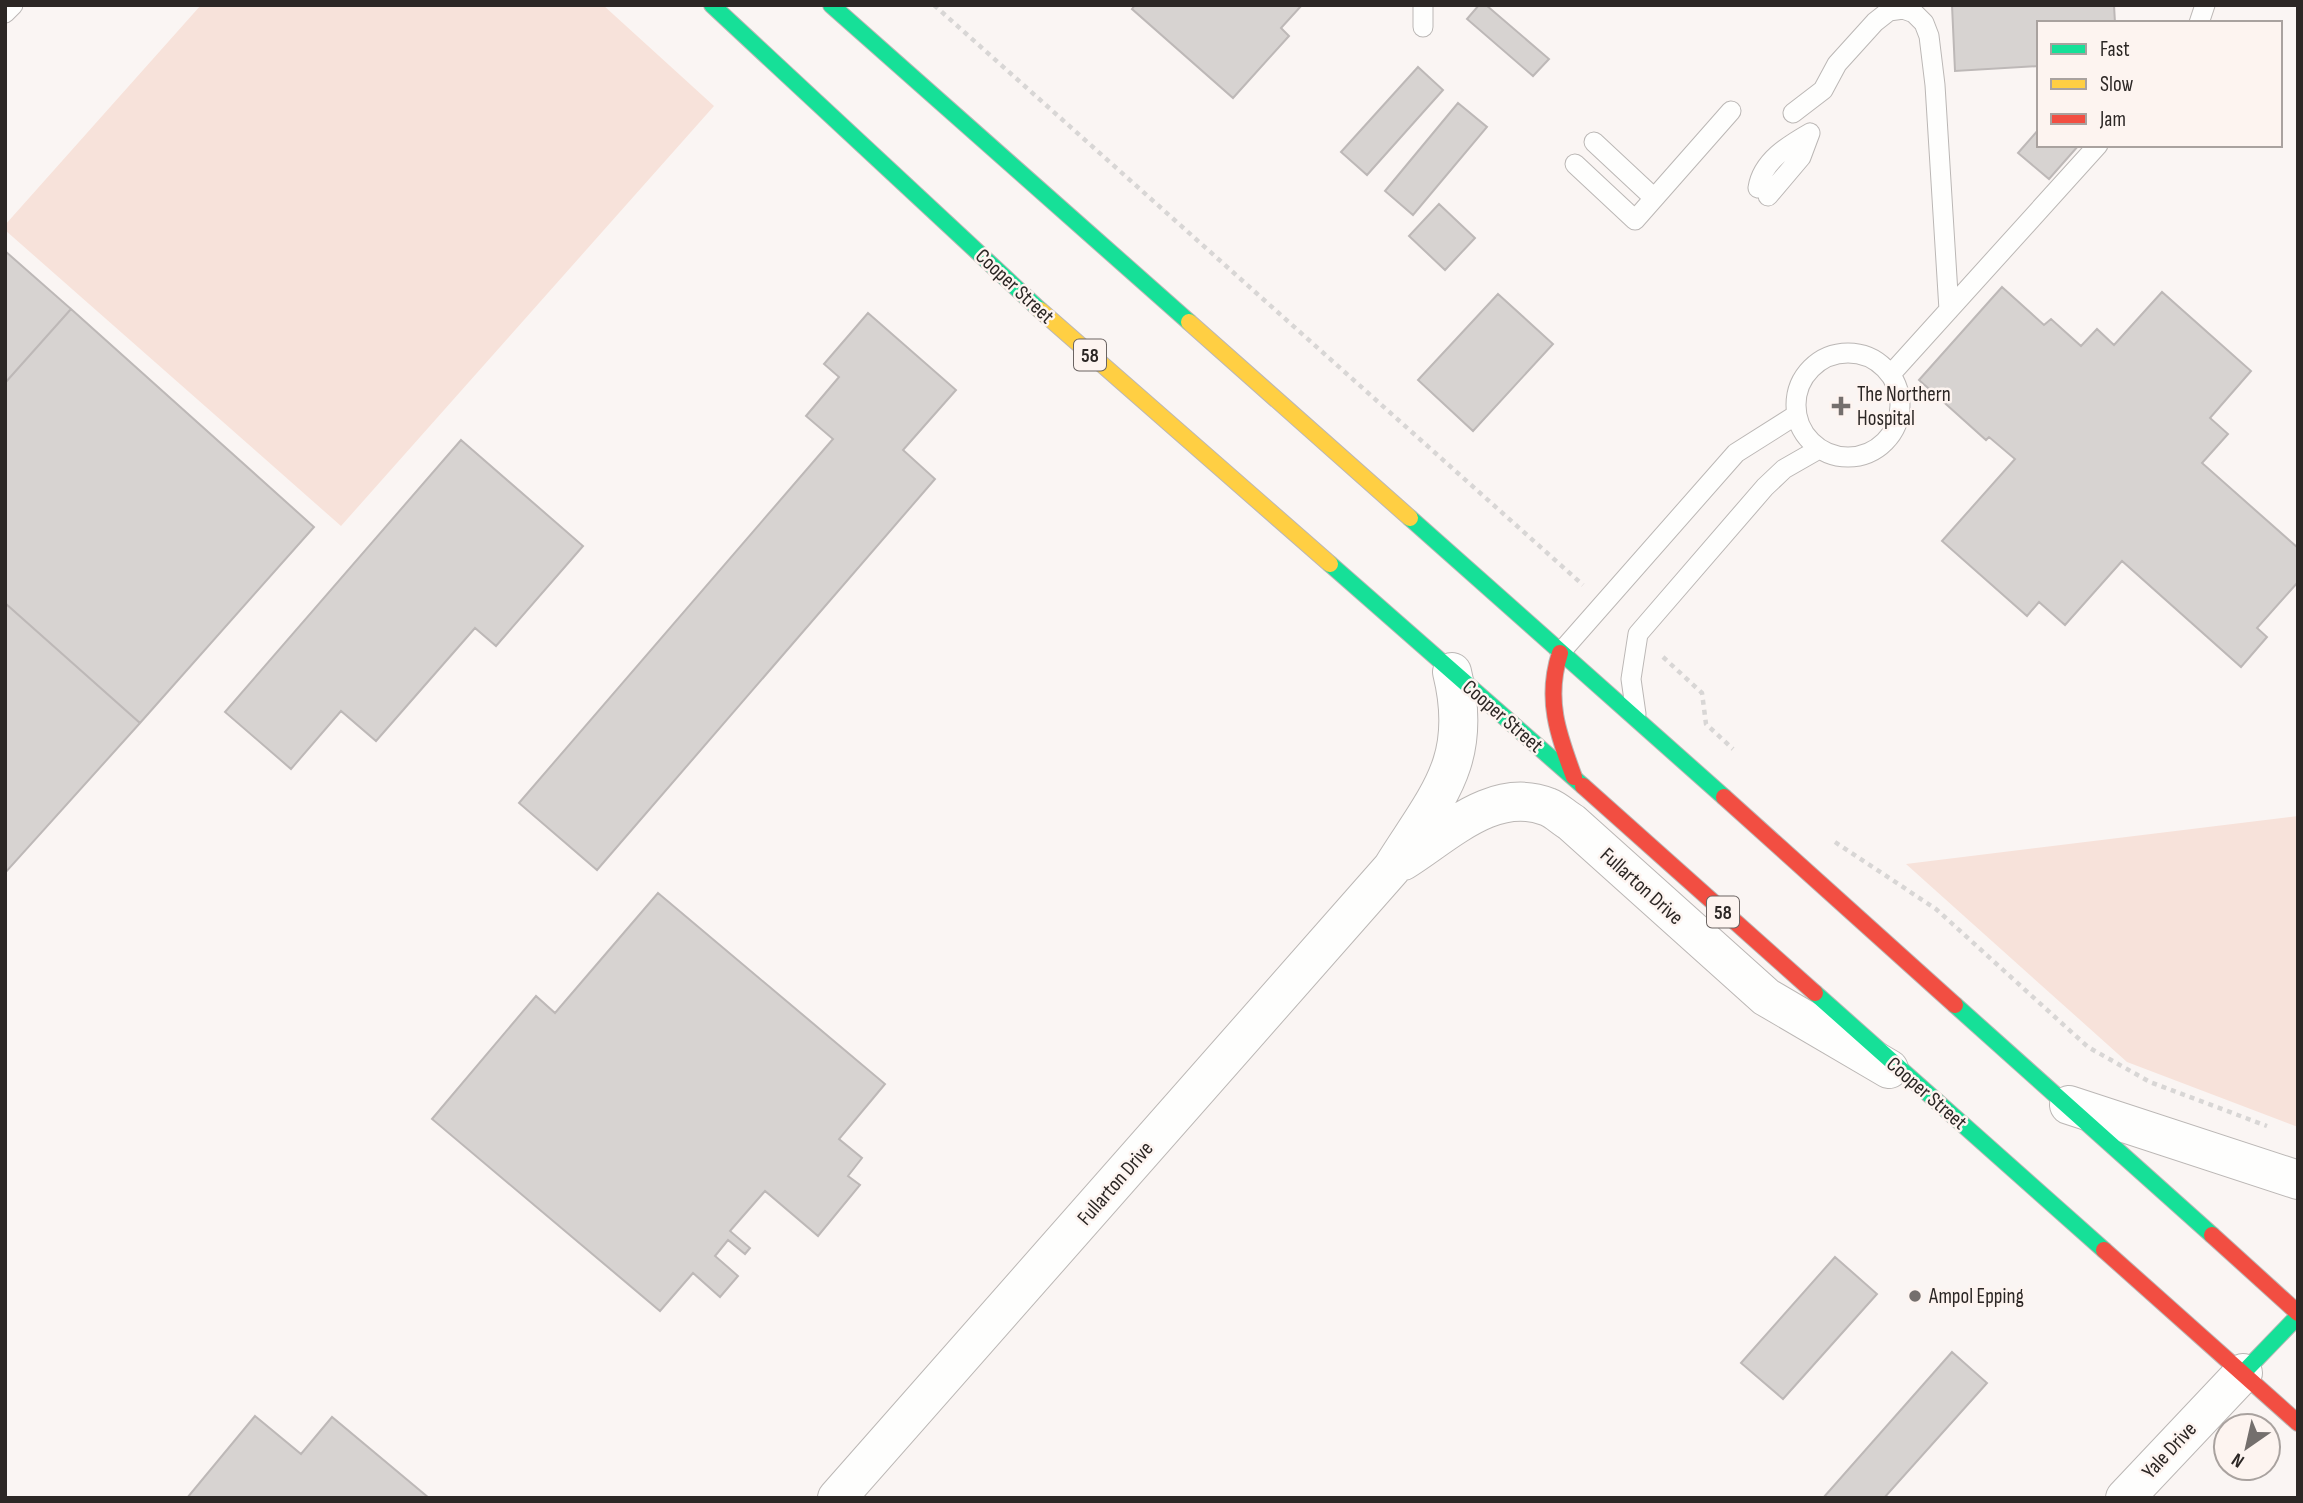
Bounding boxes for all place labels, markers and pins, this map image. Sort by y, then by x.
place label: The Northern Hospital [1857,382,1951,431]
marker: The Northern Hospital [1831,396,1851,416]
place label: Ampol Epping [1928,1284,2024,1309]
marker: Ampol Epping [1907,1288,1923,1304]

